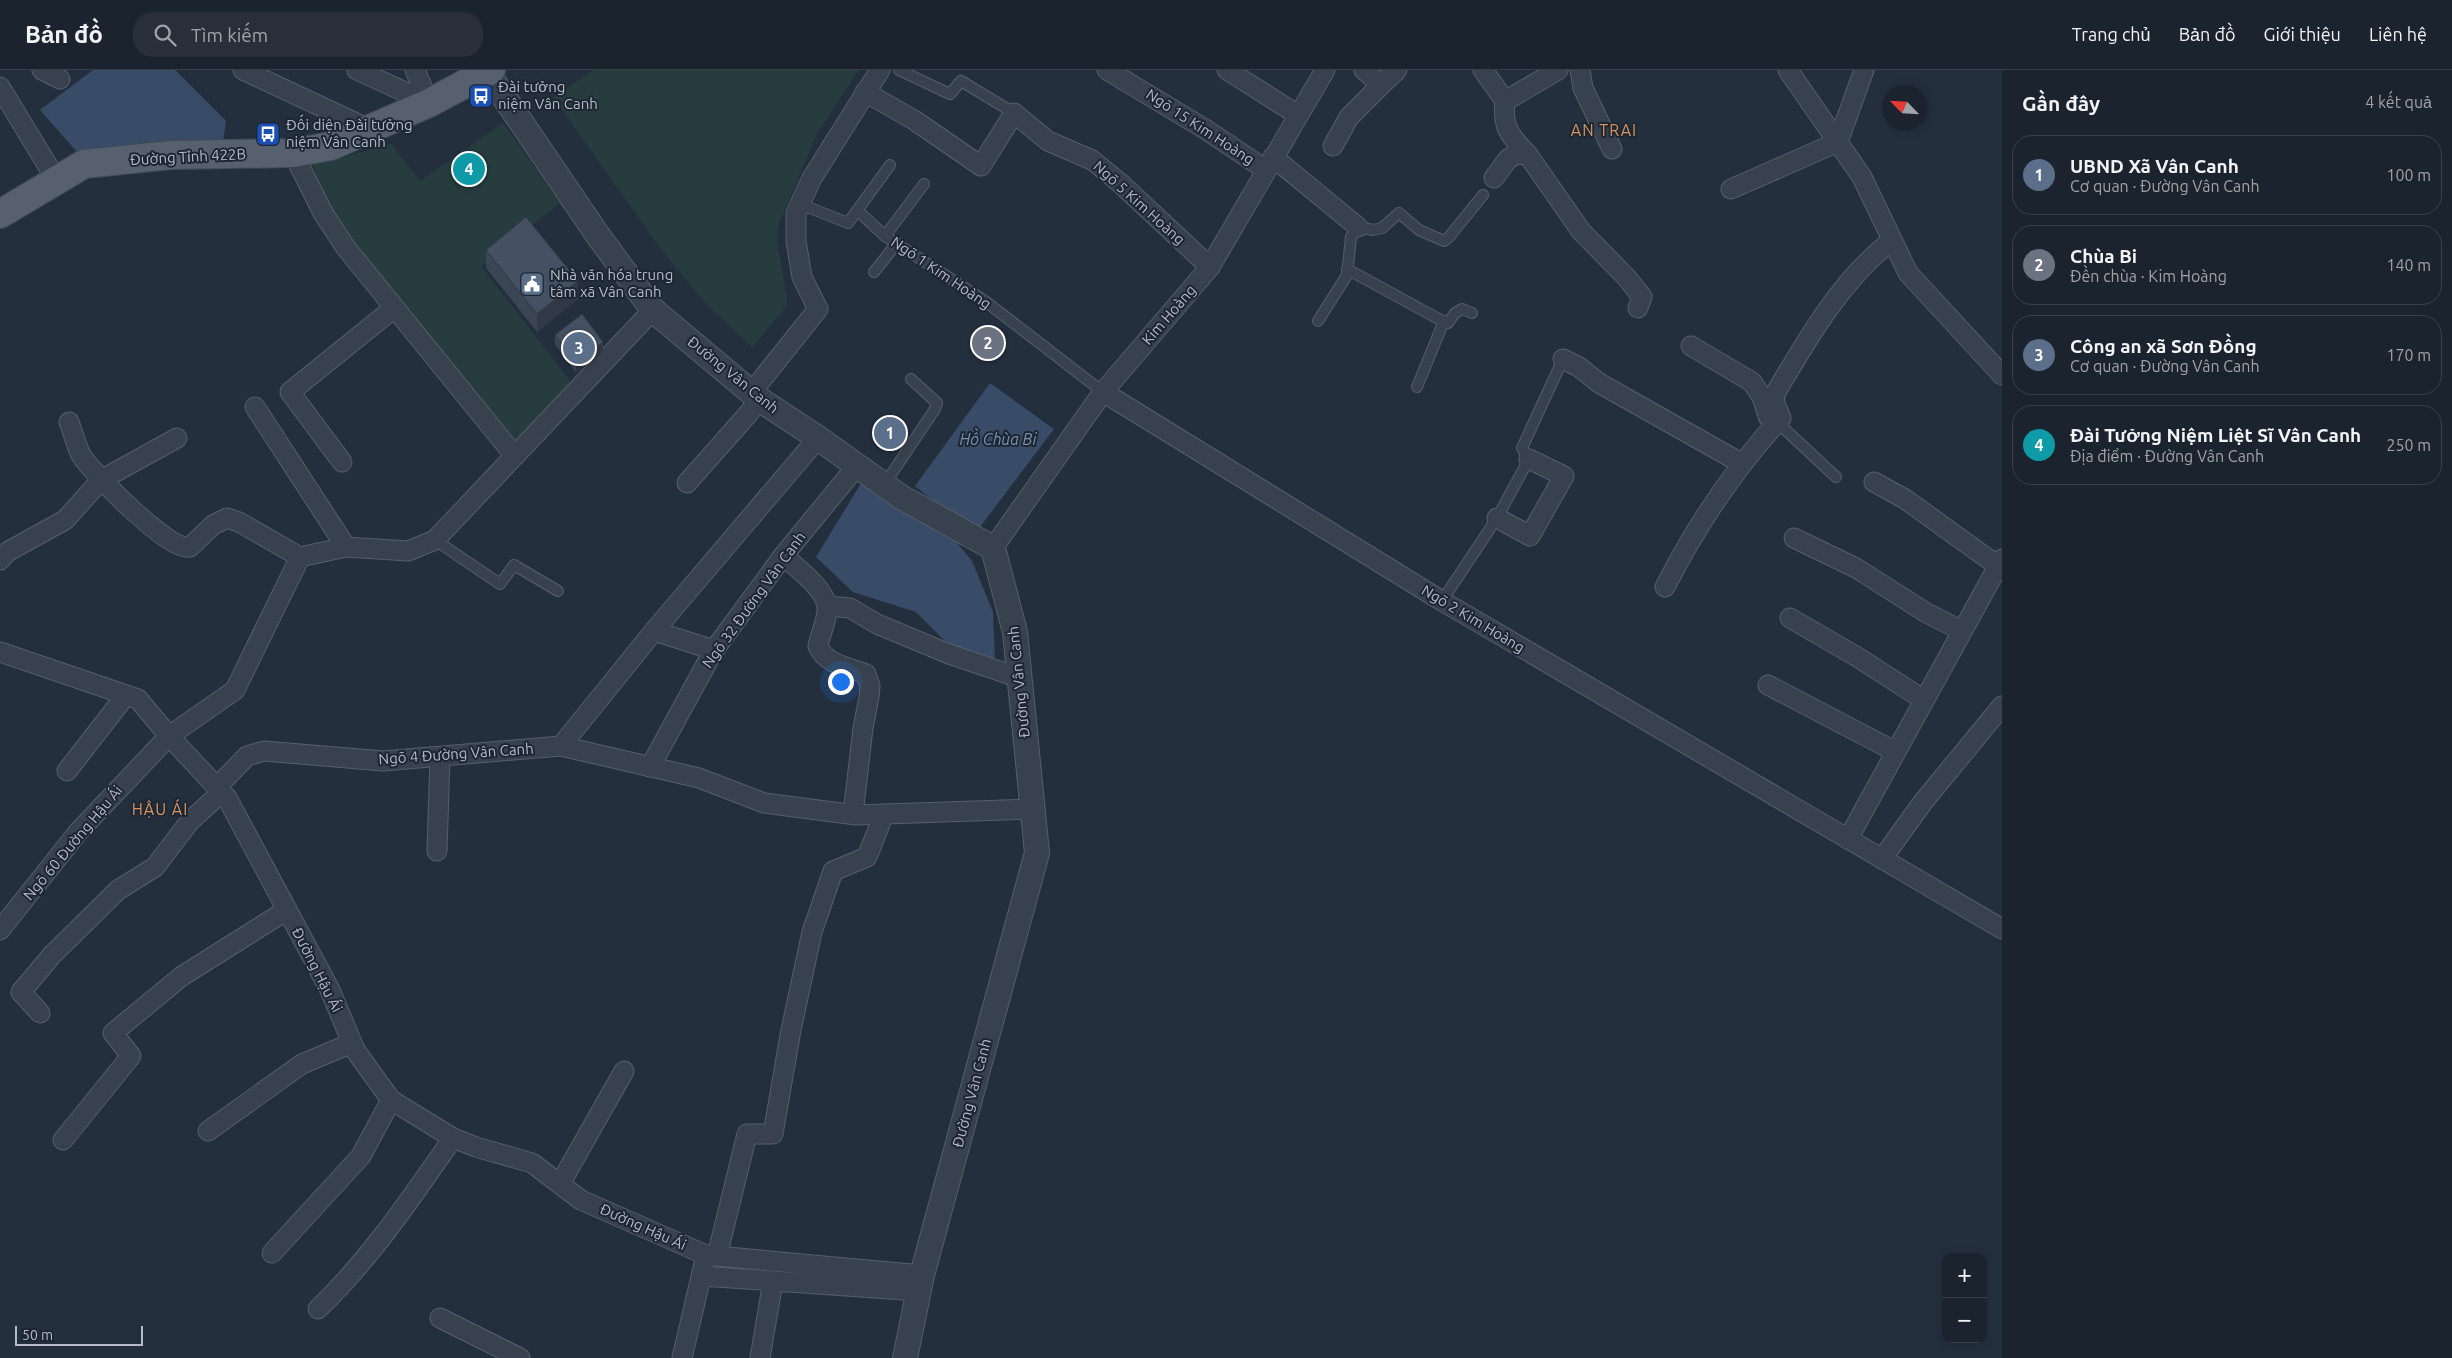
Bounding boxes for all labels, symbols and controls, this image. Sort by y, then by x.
search box [133,12,483,57]
text: Bản đồ [25,21,103,48]
icon: search [151,21,179,49]
text: Tìm kiếm [191,24,268,46]
text: Trang chủ [2072,24,2151,44]
text: Bản đồ [2179,24,2236,44]
text: Giới thiệu [2264,24,2341,44]
text: Liên hệ [2369,24,2427,44]
place label: Đài tưởng niệm Vân Canh [498,78,598,112]
bus stop icon: Đài tưởng niệm Vân Canh [468,83,494,109]
street label: Ngõ 15 Kim Hoàng [1143,85,1258,168]
north arrow [1882,85,1927,130]
text: Gần đây [2022,91,2100,115]
text: 4 kết quả [2365,93,2432,111]
place label: Đối diện Đài tưởng niệm Vân Canh [286,114,413,150]
bus stop icon: Đối diện Đài tưởng niệm Vân Canh [255,121,281,147]
district label: AN TRAI [1571,121,1637,139]
street label: Đường Tỉnh 422B [129,145,246,168]
pin: 4 [453,150,485,188]
text: UBND Xã Vân Canh [2070,155,2239,177]
street label: Ngõ 5 Kim Hoàng [1090,157,1189,248]
text: 1 [2034,166,2044,184]
text: 100 m [2386,166,2431,184]
text: Cơ quan · Đường Vân Canh [2070,177,2260,195]
street label: Ngõ 1 Kim Hoàng [888,233,995,312]
text: Chùa Bi [2070,245,2137,267]
text: 2 [2034,256,2044,274]
text: 140 m [2386,256,2431,274]
place label: Nhà văn hóa trung tâm xã Vân Canh [550,266,673,300]
text: Đền chùa · Kim Hoàng [2070,267,2227,285]
public building icon: Nhà văn hóa trung tâm xã Vân Canh [519,271,545,297]
street label: Kim Hoàng [1138,281,1199,348]
pin: 2 [972,324,1004,362]
pin: 3 [563,329,595,367]
street label: Đường Vân Canh [684,333,782,417]
text: Công an xã Sơn Đồng [2070,335,2257,357]
text: 3 [2034,346,2044,364]
text: 170 m [2386,346,2431,364]
text: Cơ quan · Đường Vân Canh [2070,357,2260,375]
pin: 1 [874,414,906,452]
text: Đài Tưởng Niệm Liệt Sĩ Vân Canh [2070,424,2361,446]
water label: Hồ Chùa Bi [960,427,1037,448]
text: 4 [2034,436,2044,454]
text: 250 m [2386,436,2431,454]
text: Địa điểm · Đường Vân Canh [2070,447,2264,465]
street label: Ngõ 32 Đường Vân Canh [699,528,809,671]
street label: Ngõ 2 Kim Hoàng [1419,581,1528,656]
street label: Đường Vân Canh [1004,625,1033,739]
your location [828,669,854,695]
street label: Ngõ 4 Đường Vân Canh [378,740,534,767]
street label: Ngõ 60 Đường Hậu Ái [20,782,126,904]
district label: HẬU ÁI [132,798,188,818]
street label: Đường Hậu Ái [289,925,346,1015]
street label: Đường Vân Canh [949,1037,994,1149]
street label: Đường Hậu Ái [597,1200,689,1253]
map controls [1942,1253,1987,1343]
button: + [1942,1253,1987,1298]
button: − [1942,1298,1987,1343]
scale bar [15,1323,142,1346]
text: 50 m [22,1327,53,1343]

